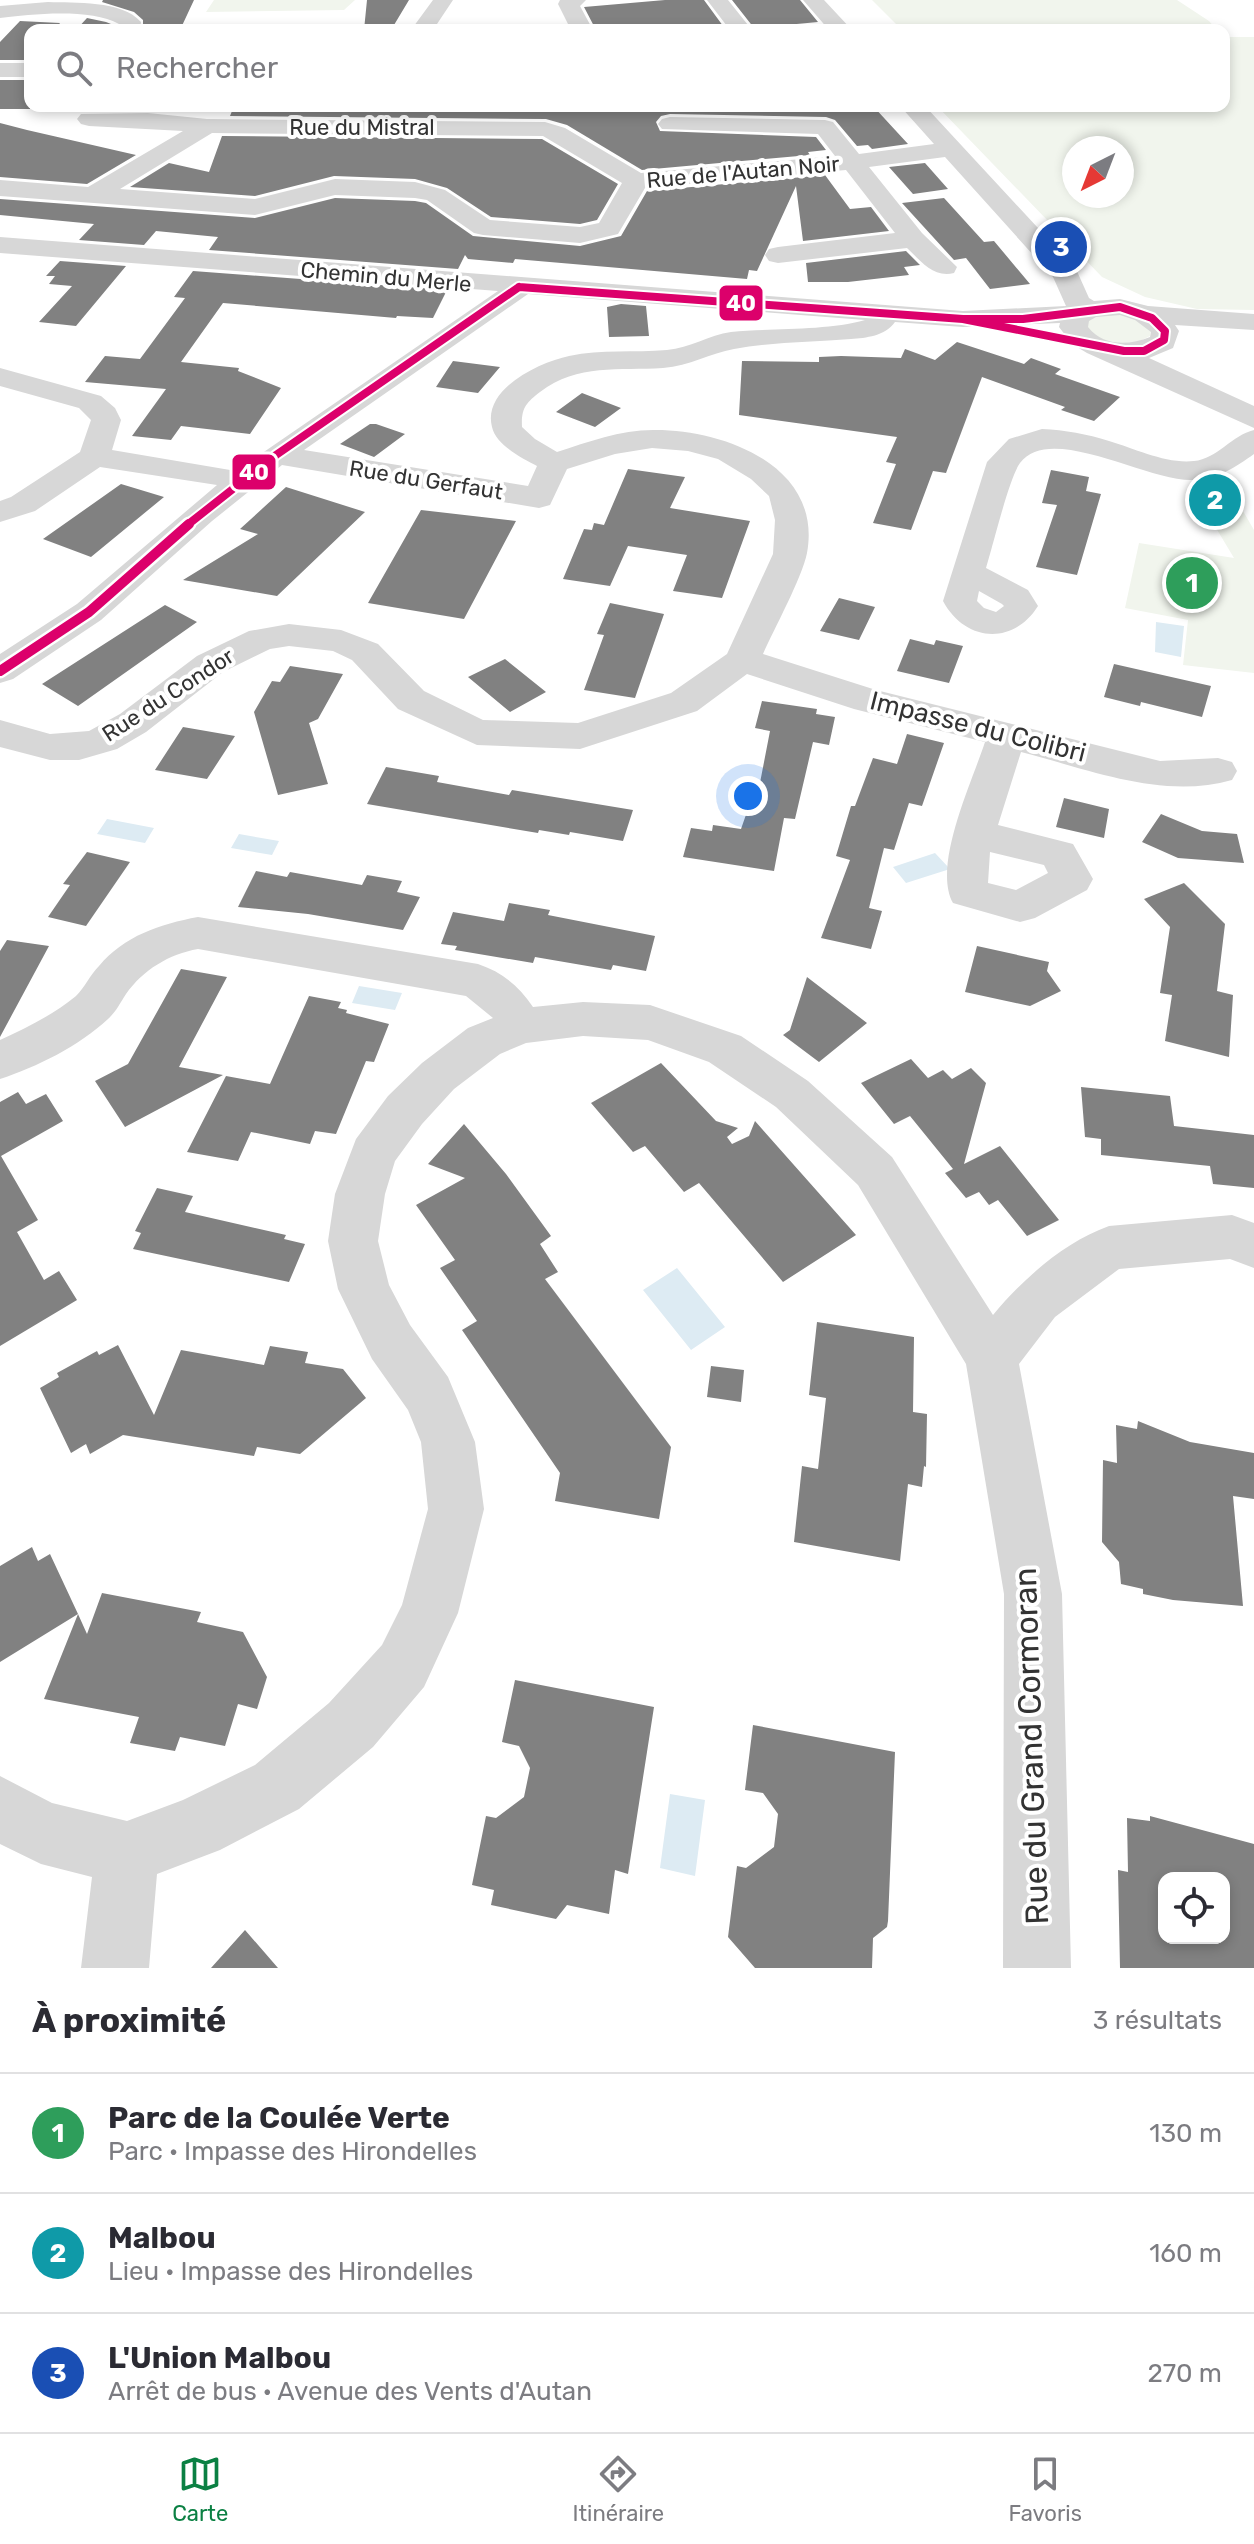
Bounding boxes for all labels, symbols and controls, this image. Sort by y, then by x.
search box [24,24,1230,112]
icon: search [52,46,96,90]
text: Rechercher [116,50,278,86]
street label: Rue du Mistral [289,114,435,141]
north arrow [1062,136,1134,208]
street label: Rue de l'Autan Noir [645,150,841,194]
pin: 3 [1035,217,1087,277]
street label: Chemin du Merle [299,256,473,298]
line badge: 40 [718,284,764,322]
text: 40 [726,290,756,317]
line badge: 40 [231,453,277,491]
street label: Rue du Gerfaut [347,455,505,506]
text: 40 [239,459,269,486]
pin: 2 [1189,470,1241,530]
pin: 1 [1166,553,1218,613]
street label: Rue du Condor [97,642,240,748]
street label: Impasse du Colibri [867,685,1089,769]
your location [728,776,768,816]
street label: Rue du Grand Cormoran [1006,1567,1056,1925]
map controls [1158,1872,1230,1944]
button: locate [1158,1872,1230,1944]
text: À proximité [32,2000,226,2041]
text: 3 résultats [1093,2005,1222,2036]
text: Parc de la Coulée Verte [108,2100,450,2136]
text: 1 [52,2118,64,2149]
text: 130 m [1149,2118,1222,2149]
text: Parc · Impasse des Hirondelles [108,2136,477,2167]
text: Malbou [108,2220,216,2256]
text: 2 [50,2238,66,2269]
text: 160 m [1149,2238,1222,2269]
text: Lieu · Impasse des Hirondelles [108,2256,473,2287]
text: L'Union Malbou [108,2340,331,2376]
text: 3 [49,2358,67,2389]
text: 270 m [1147,2358,1222,2389]
text: Arrêt de bus · Avenue des Vents d'Autan [108,2376,592,2407]
tab: Carte [172,2452,228,2527]
tab: Itinéraire [572,2452,664,2527]
tab: Favoris [1008,2452,1082,2527]

